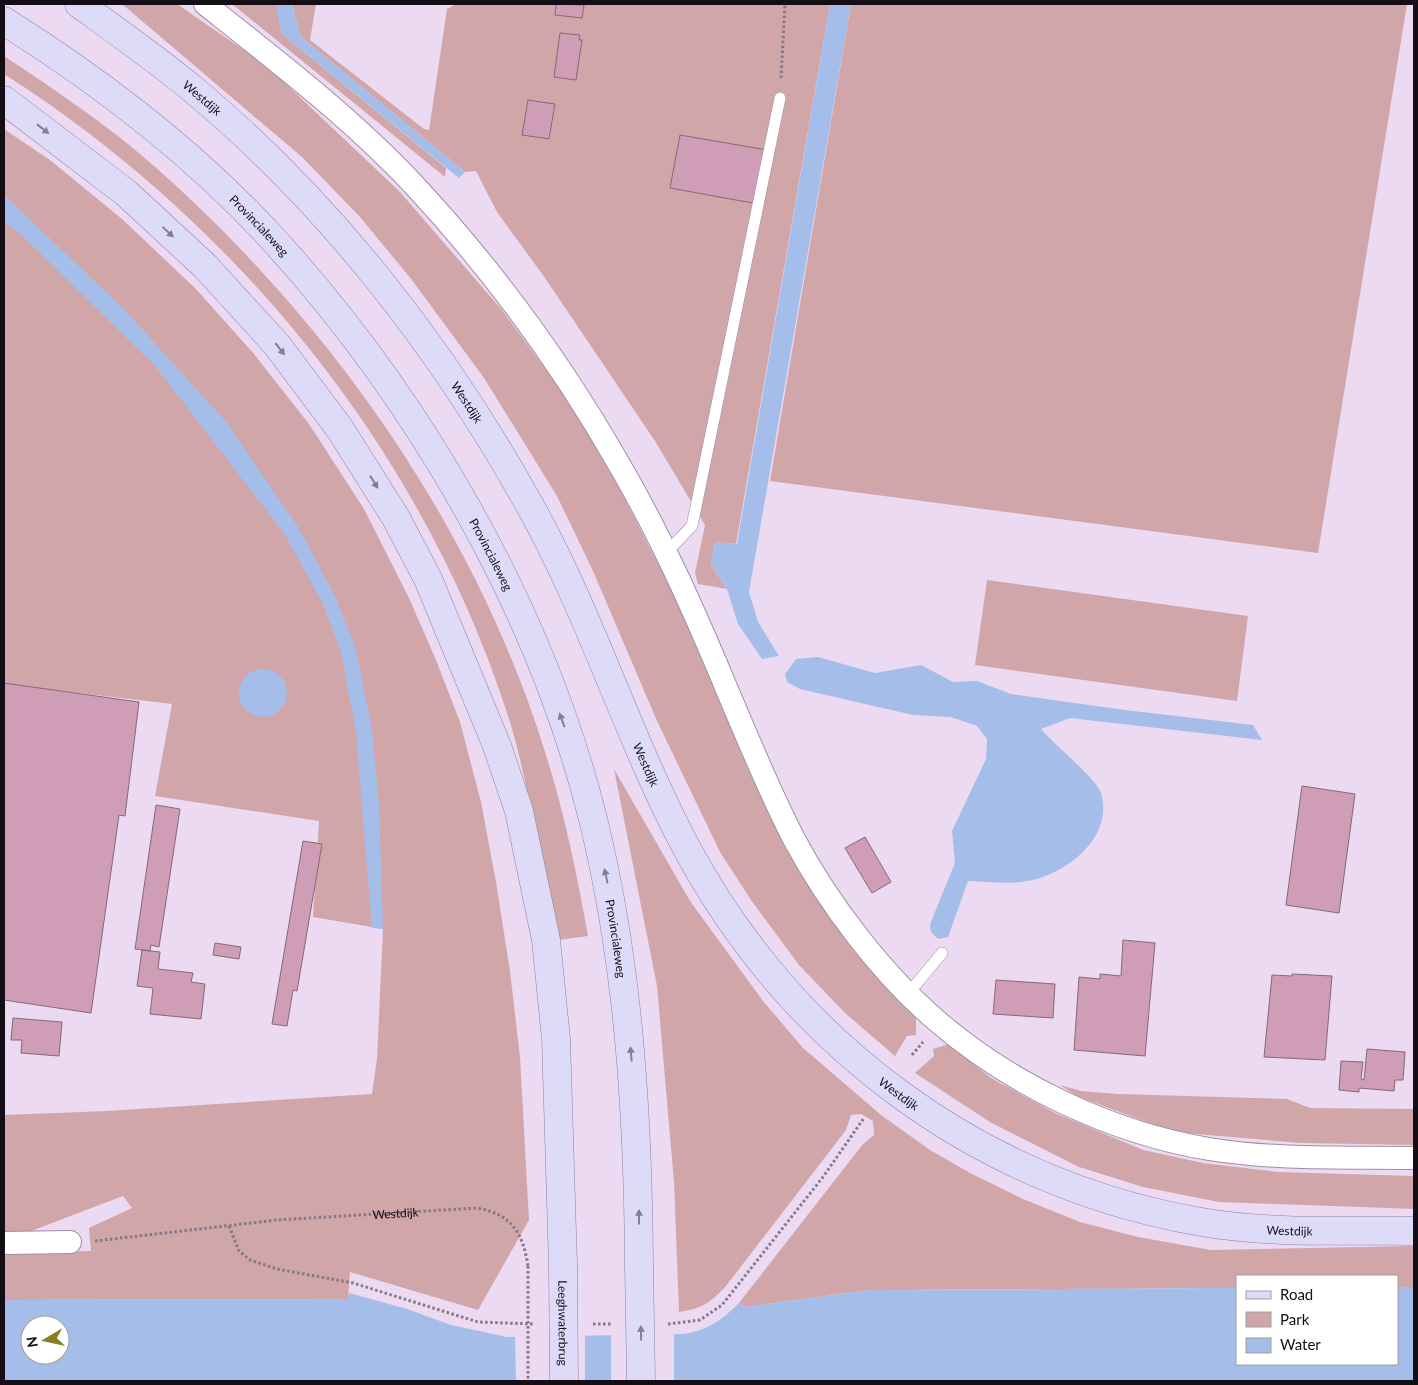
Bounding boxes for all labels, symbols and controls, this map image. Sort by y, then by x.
street label: Westdijk [180,77,226,119]
one-way arrow [36,124,50,134]
street label: Provincialeweg [227,191,292,259]
one-way arrow [162,226,174,238]
one-way arrow [275,343,286,356]
street label: Westdijk [449,379,487,426]
one-way arrow [369,476,378,489]
street label: Provincialeweg [467,516,516,593]
one-way arrow [558,712,566,727]
street label: Westdijk [630,740,663,790]
one-way arrow [602,869,610,884]
street label: Provincialeweg [603,898,630,979]
one-way arrow [626,1046,634,1062]
street label: Westdijk [876,1074,923,1114]
street label: Westdijk [372,1204,420,1222]
one-way arrow [635,1208,643,1224]
street label: Westdijk [1266,1222,1314,1238]
legend [1236,1275,1398,1365]
street label: Leeghwaterbrug [556,1280,571,1366]
text: Road [1280,1285,1313,1303]
text: Park [1280,1310,1310,1328]
north arrow [20,1315,70,1365]
one-way arrow [636,1324,644,1340]
text: N [22,1335,41,1349]
text: Water [1280,1335,1321,1353]

